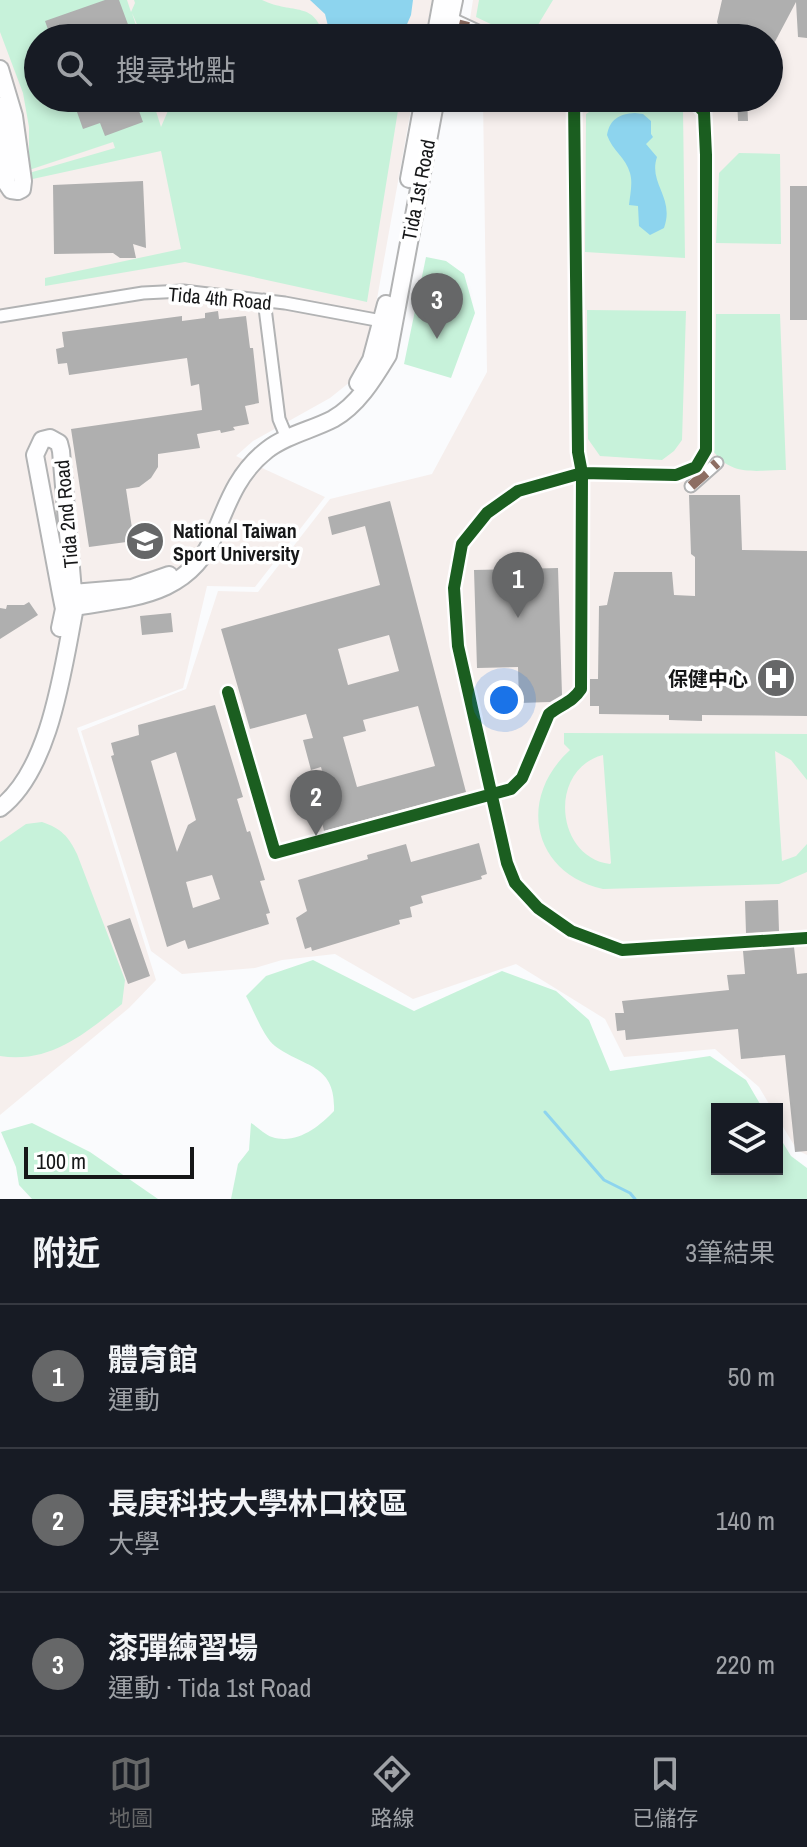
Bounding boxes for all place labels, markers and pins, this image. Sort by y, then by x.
pin: 3 [411,273,463,339]
place label: National Taiwan Sport University [173,517,301,567]
school or university icon: National Taiwan Sport University [124,520,166,562]
pin: 1 [492,552,544,618]
hospital icon: 保健中心 [755,657,797,699]
place label: 保健中心 [668,665,748,692]
pin: 2 [290,770,342,836]

